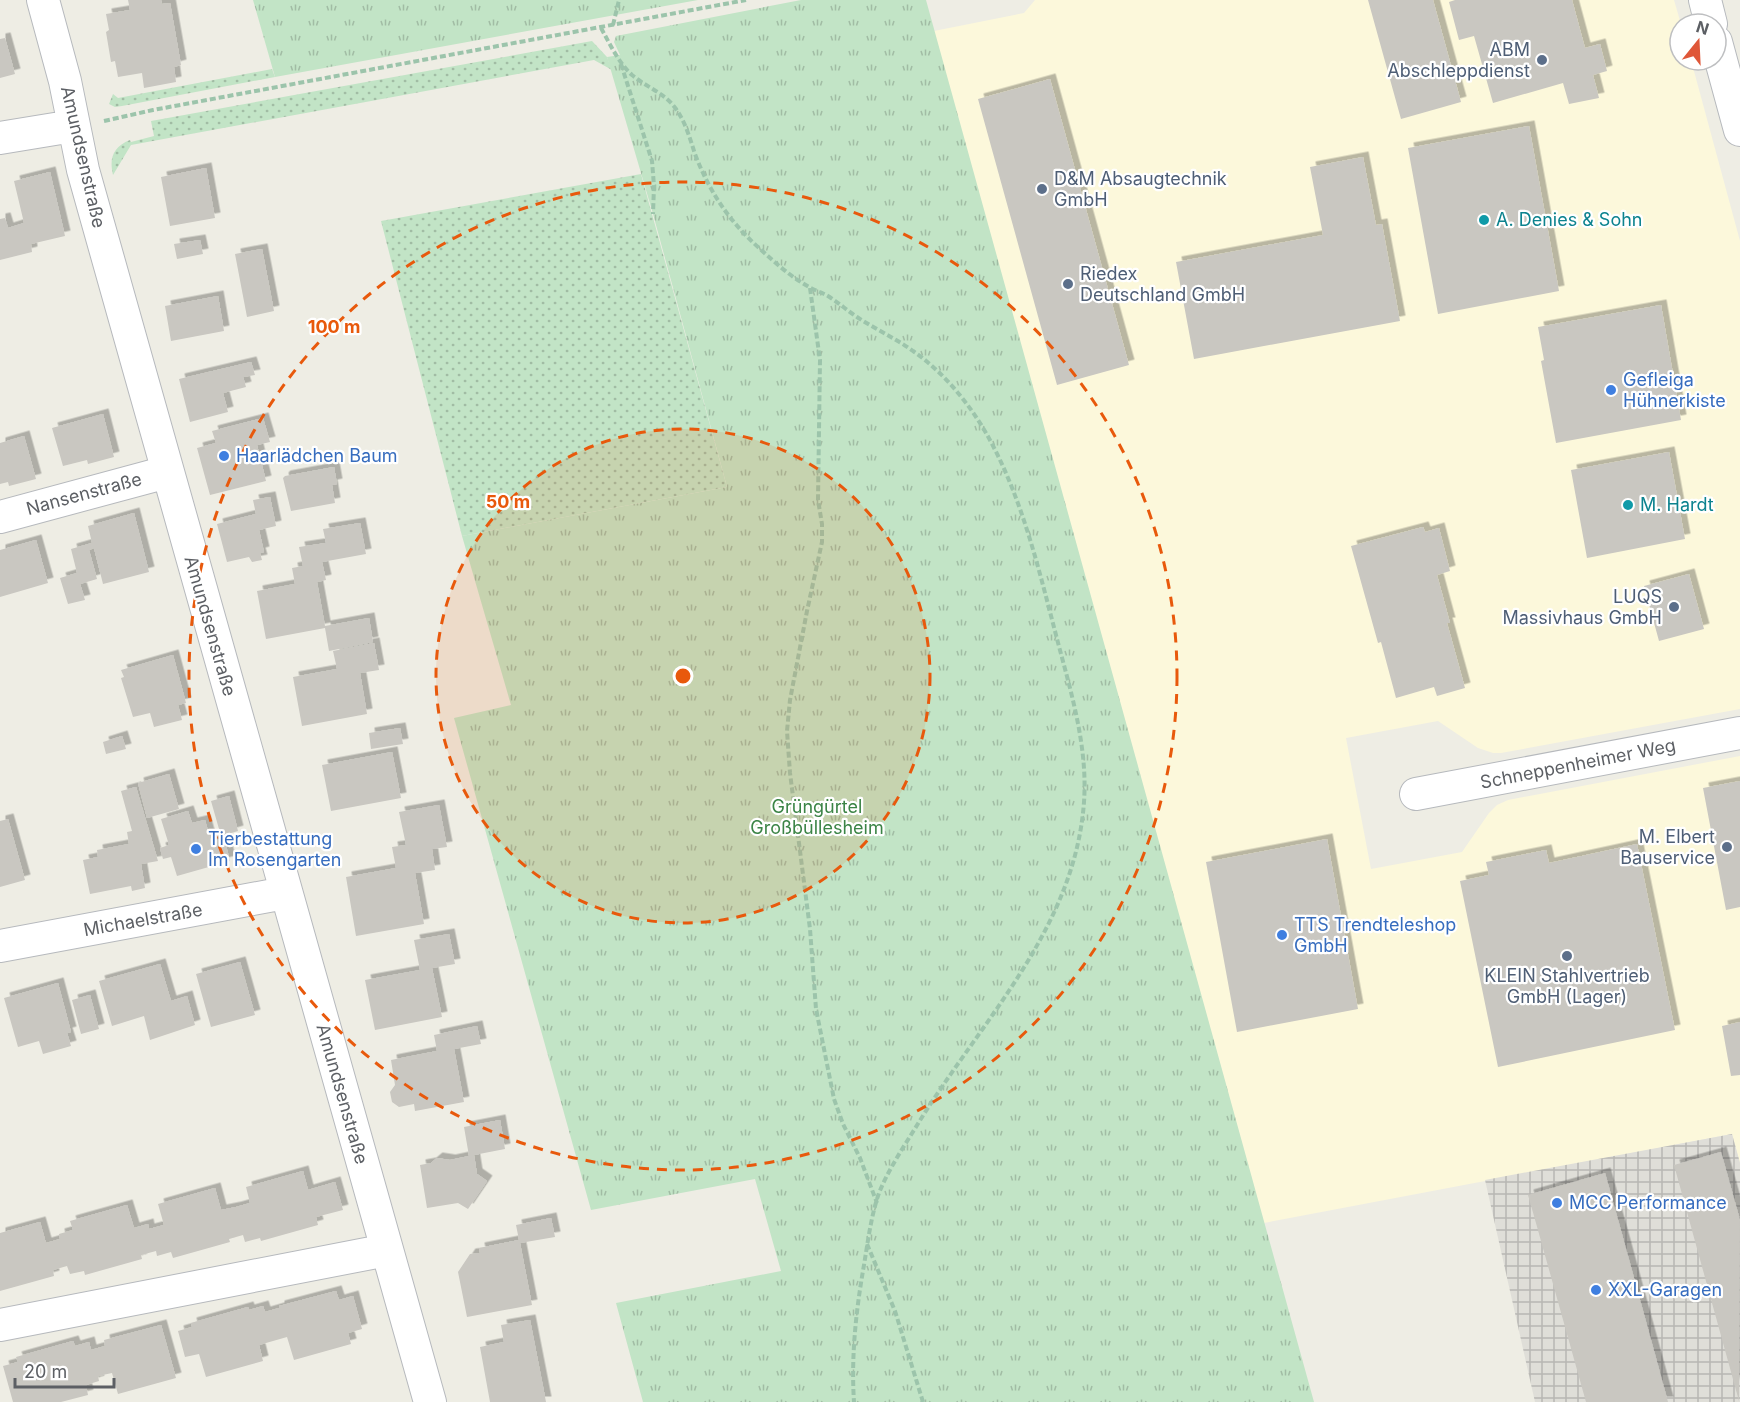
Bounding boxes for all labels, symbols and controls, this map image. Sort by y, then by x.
north arrow [1668,12,1728,72]
text: N [1694,16,1712,39]
place label: ABM Abschleppdienst [1387,39,1530,81]
marker: ABM Abschleppdienst [1535,53,1549,67]
street label: Amundsenstraße [57,84,110,230]
place label: D&M Absaugtechnik GmbH [1054,168,1227,210]
marker: D&M Absaugtechnik GmbH [1035,182,1049,196]
place label: A. Denies & Sohn [1496,209,1642,230]
marker: A. Denies & Sohn [1477,213,1491,227]
place label: Riedex Deutschland GmbH [1080,263,1245,305]
marker: Riedex Deutschland GmbH [1061,277,1075,291]
text: 100 m [308,316,360,337]
place label: Gefleiga Hühnerkiste [1623,369,1726,411]
marker: Gefleiga Hühnerkiste [1604,383,1618,397]
place label: Haarlädchen Baum [236,445,398,466]
marker: Haarlädchen Baum [217,449,231,463]
street label: Nansenstraße [24,468,144,519]
text: 50 m [486,491,530,512]
place label: M. Hardt [1640,494,1714,515]
marker: M. Hardt [1621,498,1635,512]
street label: Amundsenstraße [180,553,241,698]
place label: LUQS Massivhaus GmbH [1503,586,1662,628]
marker: LUQS Massivhaus GmbH [1667,600,1681,614]
centre of rings [673,666,693,686]
street label: Schneppenheimer Weg [1478,734,1677,793]
park label: Grüngürtel Großbüllesheim [750,796,884,838]
place label: M. Elbert Bauservice [1620,826,1715,868]
place label: Tierbestattung Im Rosengarten [208,828,341,870]
marker: M. Elbert Bauservice [1720,840,1734,854]
marker: Tierbestattung Im Rosengarten [189,842,203,856]
street label: Michaelstraße [82,899,204,940]
place label: TTS Trendteleshop GmbH [1294,914,1456,956]
marker: TTS Trendteleshop GmbH [1275,928,1289,942]
marker: KLEIN Stahlvertrieb GmbH (Lager) [1560,949,1574,963]
place label: KLEIN Stahlvertrieb GmbH (Lager) [1484,965,1650,1007]
street label: Amundsenstraße [312,1021,373,1166]
place label: MCC Performance [1569,1192,1727,1213]
marker: MCC Performance [1550,1196,1564,1210]
place label: XXL-Garagen [1608,1279,1722,1300]
marker: XXL-Garagen [1589,1283,1603,1297]
scale bar [15,1351,114,1389]
text: 20 m [24,1361,67,1382]

